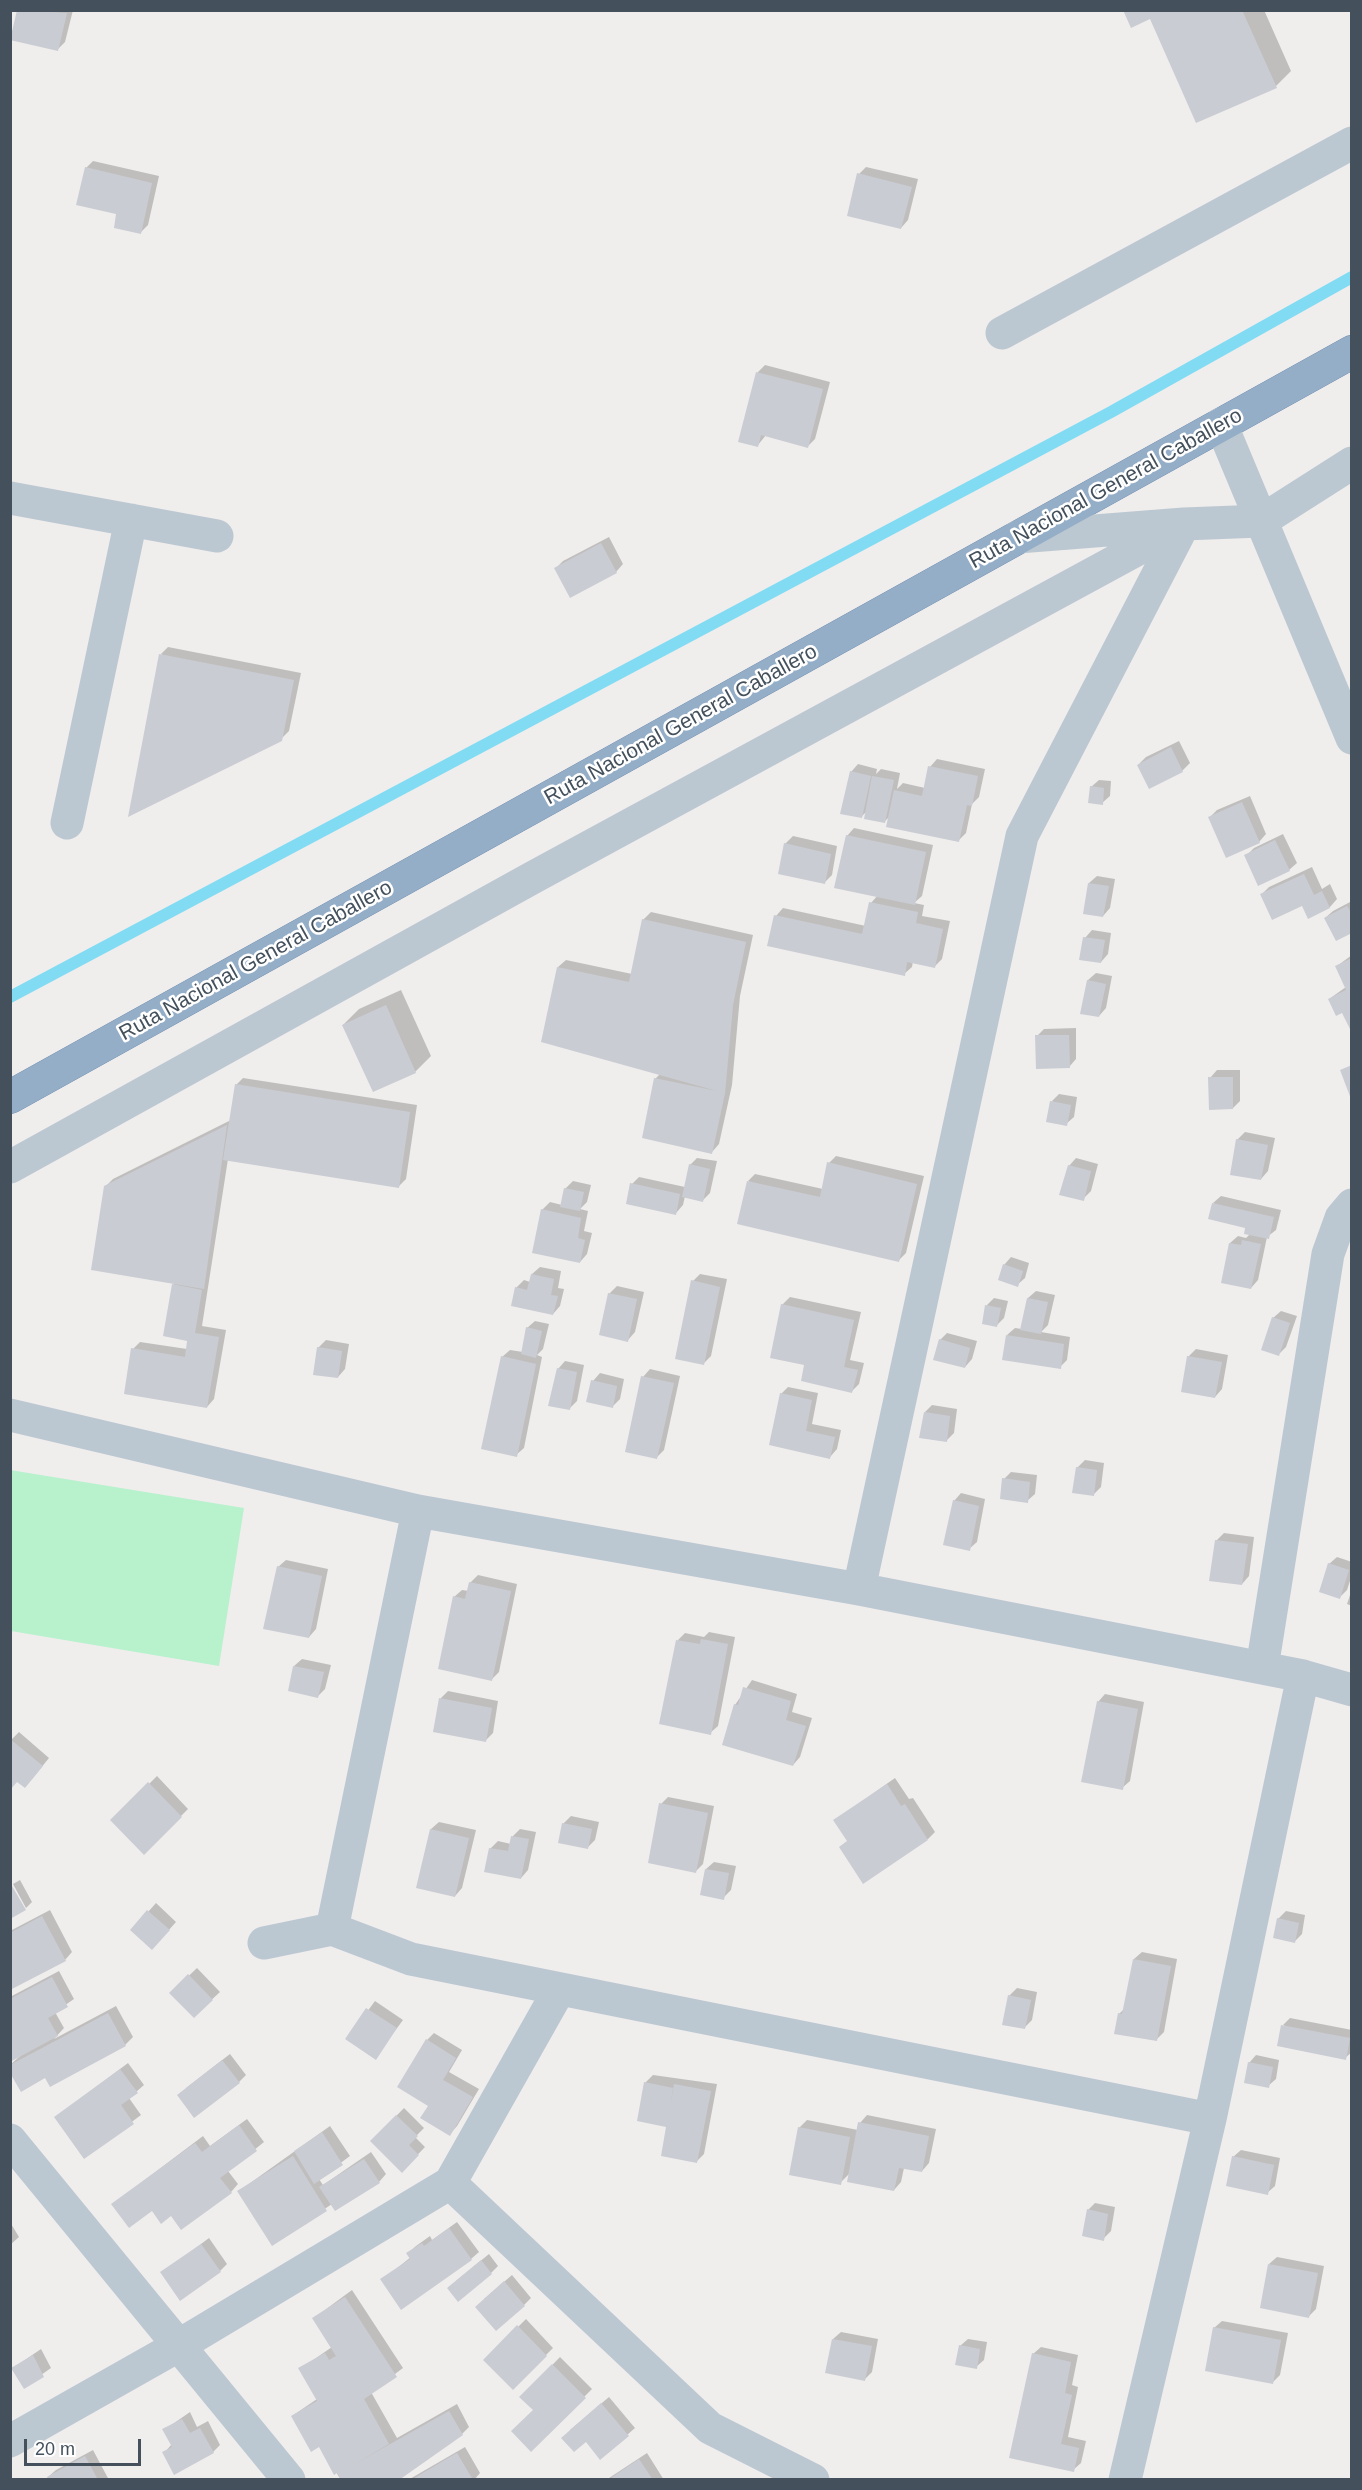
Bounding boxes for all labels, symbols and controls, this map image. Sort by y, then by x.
street label: Ruta Nacional General Caballero [965,403,1247,575]
street label: Ruta Nacional General Caballero [540,639,822,811]
street label: Ruta Nacional General Caballero [115,875,397,1047]
scale bar [27,2427,144,2465]
text: 20 m [35,2439,75,2459]

